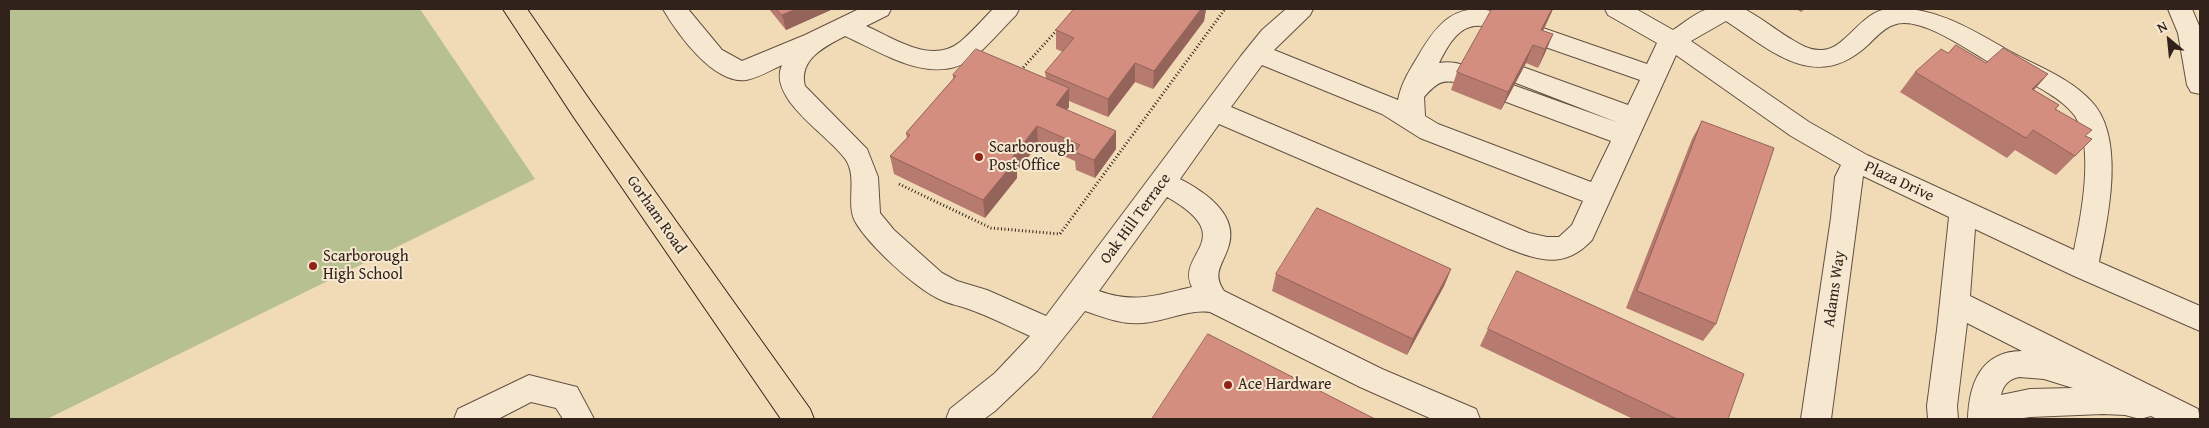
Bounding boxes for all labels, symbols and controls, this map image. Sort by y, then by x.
north arrow [2144,15,2194,65]
text: N [2153,16,2171,38]
place label: Scarborough Post Office [989,138,1075,176]
marker: Scarborough Post Office [973,151,985,163]
street label: Plaza Drive [1861,158,1937,206]
street label: Oak Hill Terrace [1097,170,1175,268]
street label: Gorham Road [622,172,690,258]
place label: Scarborough High School [323,247,409,285]
street label: Adams Way [1820,249,1850,329]
marker: Scarborough High School [307,260,319,272]
place label: Ace Hardware [1238,375,1332,395]
marker: Ace Hardware [1222,379,1234,391]

